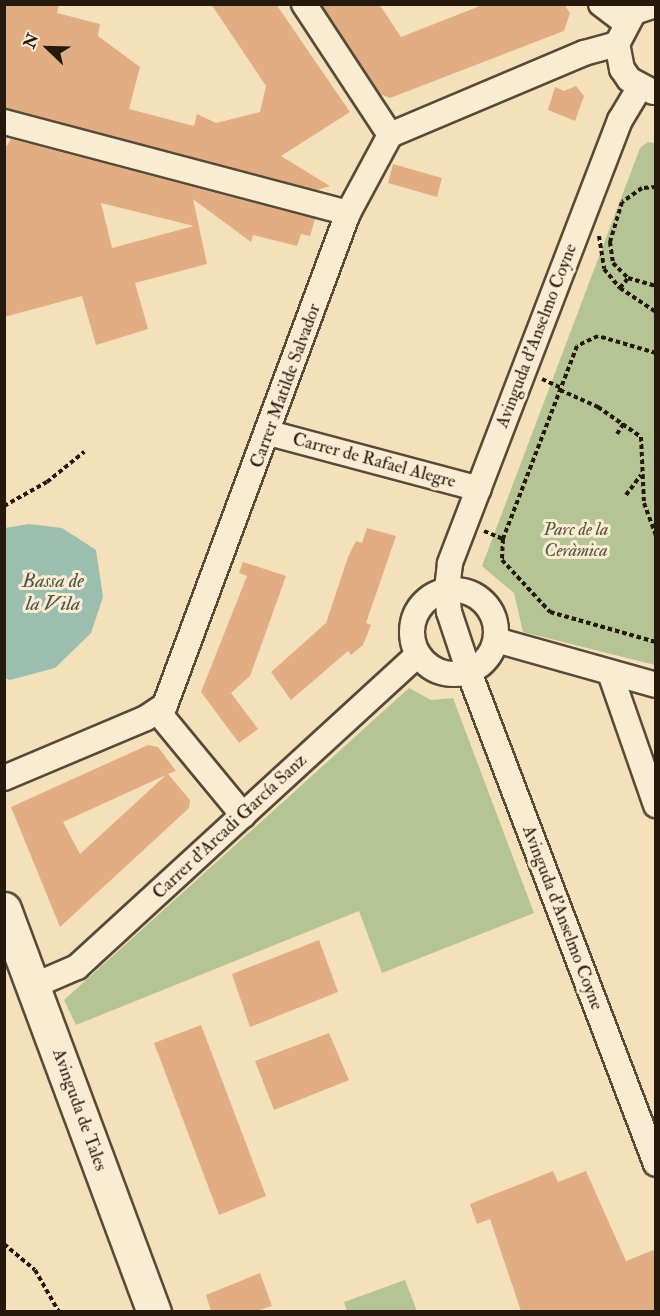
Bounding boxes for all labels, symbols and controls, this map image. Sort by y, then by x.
north arrow [18,18,78,78]
text: N [19,30,43,51]
street label: Avinguda d'Anselmo Coyne [492,241,582,431]
street label: Carrer Matilde Salvador [246,301,326,471]
street label: Carrer de Rafael Alegre [290,429,458,493]
park label: Parc de la Ceràmica [544,520,608,562]
water label: Bassa de la Vila [22,569,84,616]
street label: Carrer d'Arcadi García Sanz [149,750,311,904]
street label: Avinguda d'Anselmo Coyne [517,823,607,1013]
street label: Avinguda de Tales [47,1046,111,1174]

